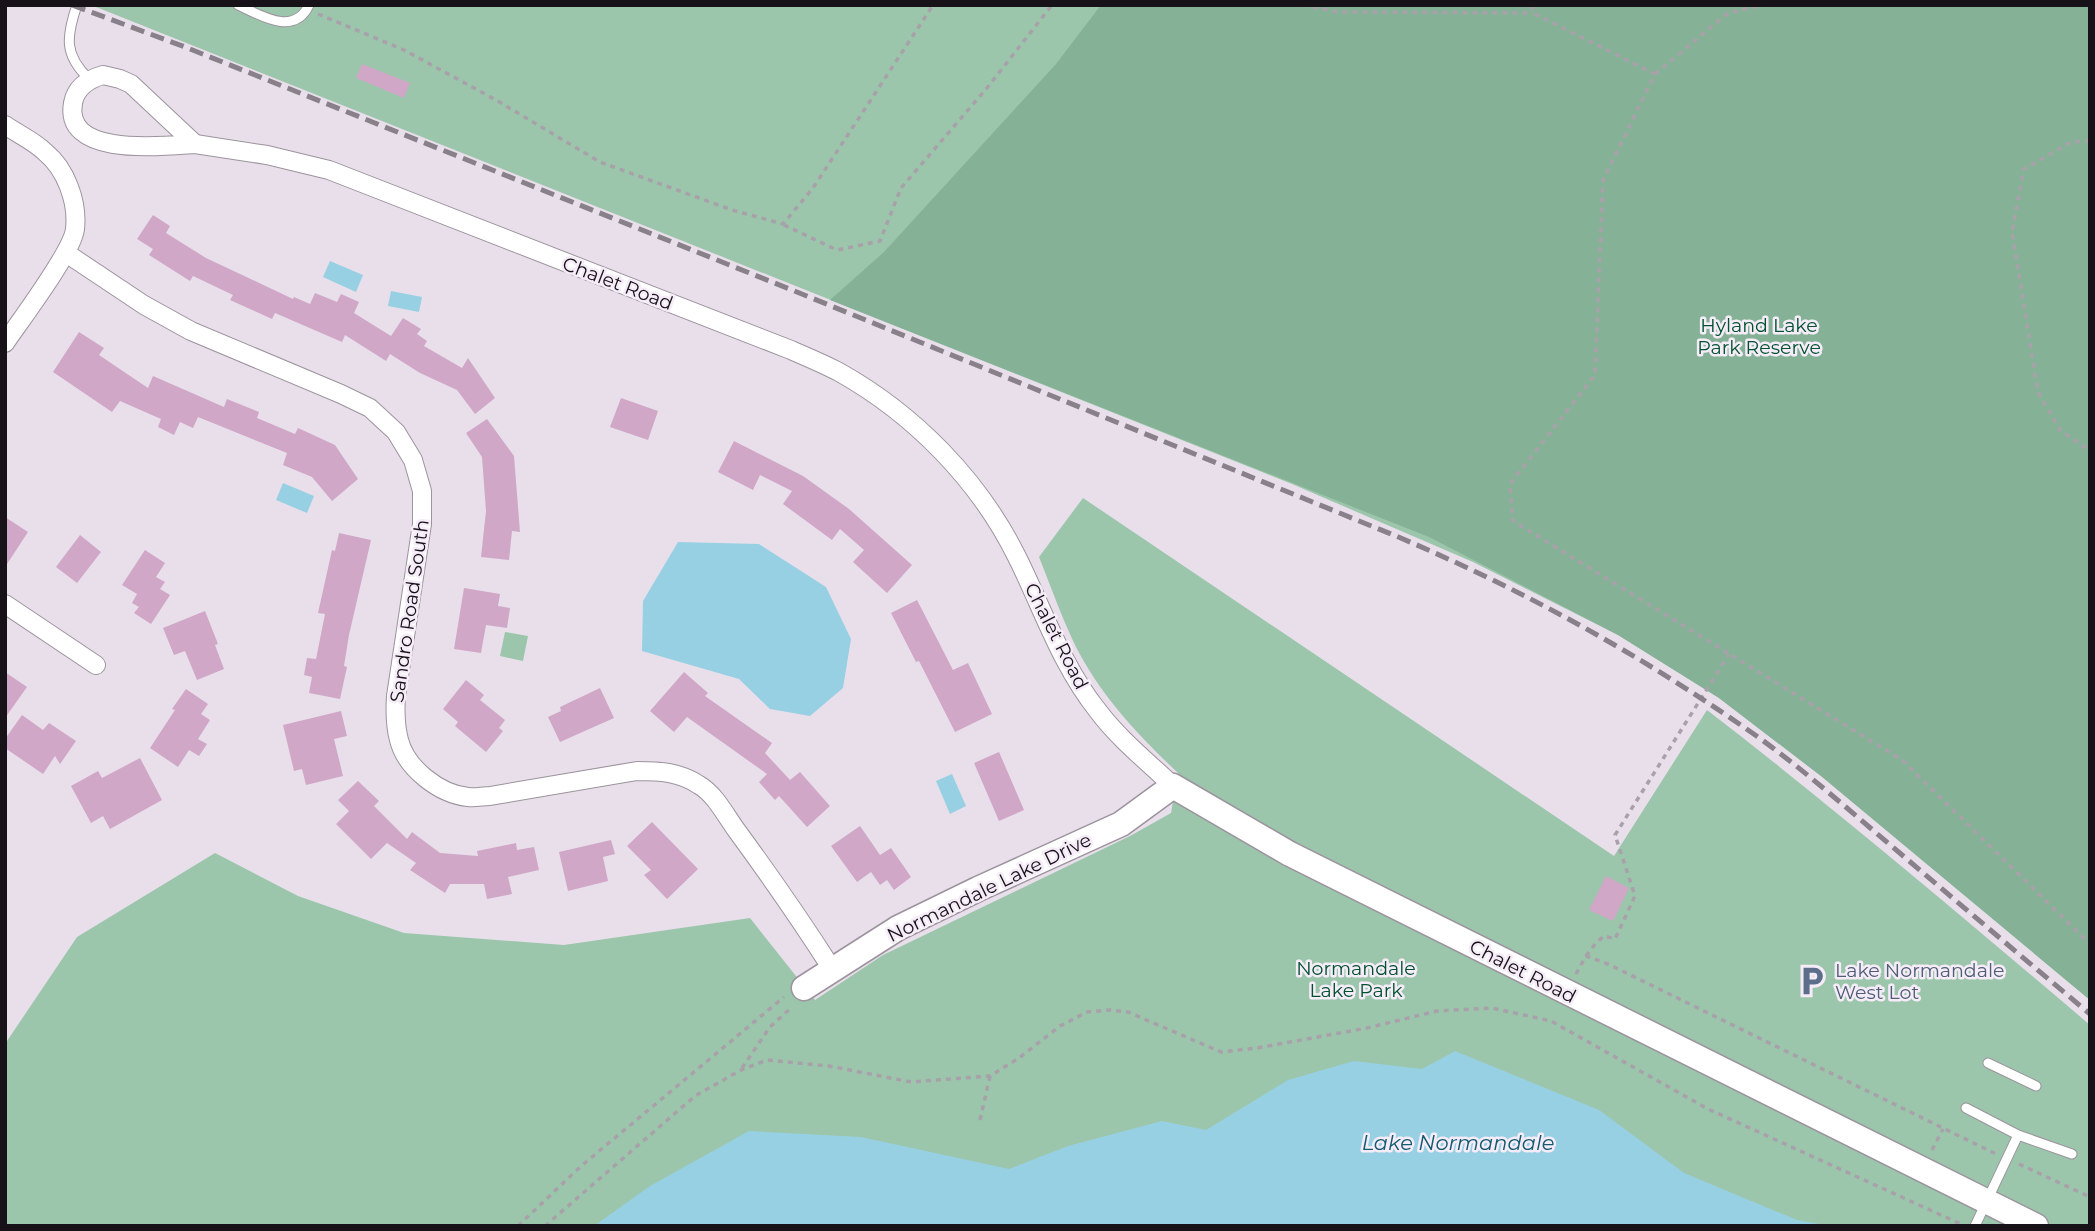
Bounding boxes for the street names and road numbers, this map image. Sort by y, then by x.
street label: Chalet Road [559,252,676,315]
street label: Sandro Road South [385,518,434,704]
street label: Chalet Road [1020,579,1093,693]
street label: Normandale Lake Drive [883,828,1095,947]
street label: Chalet Road [1466,935,1580,1008]

